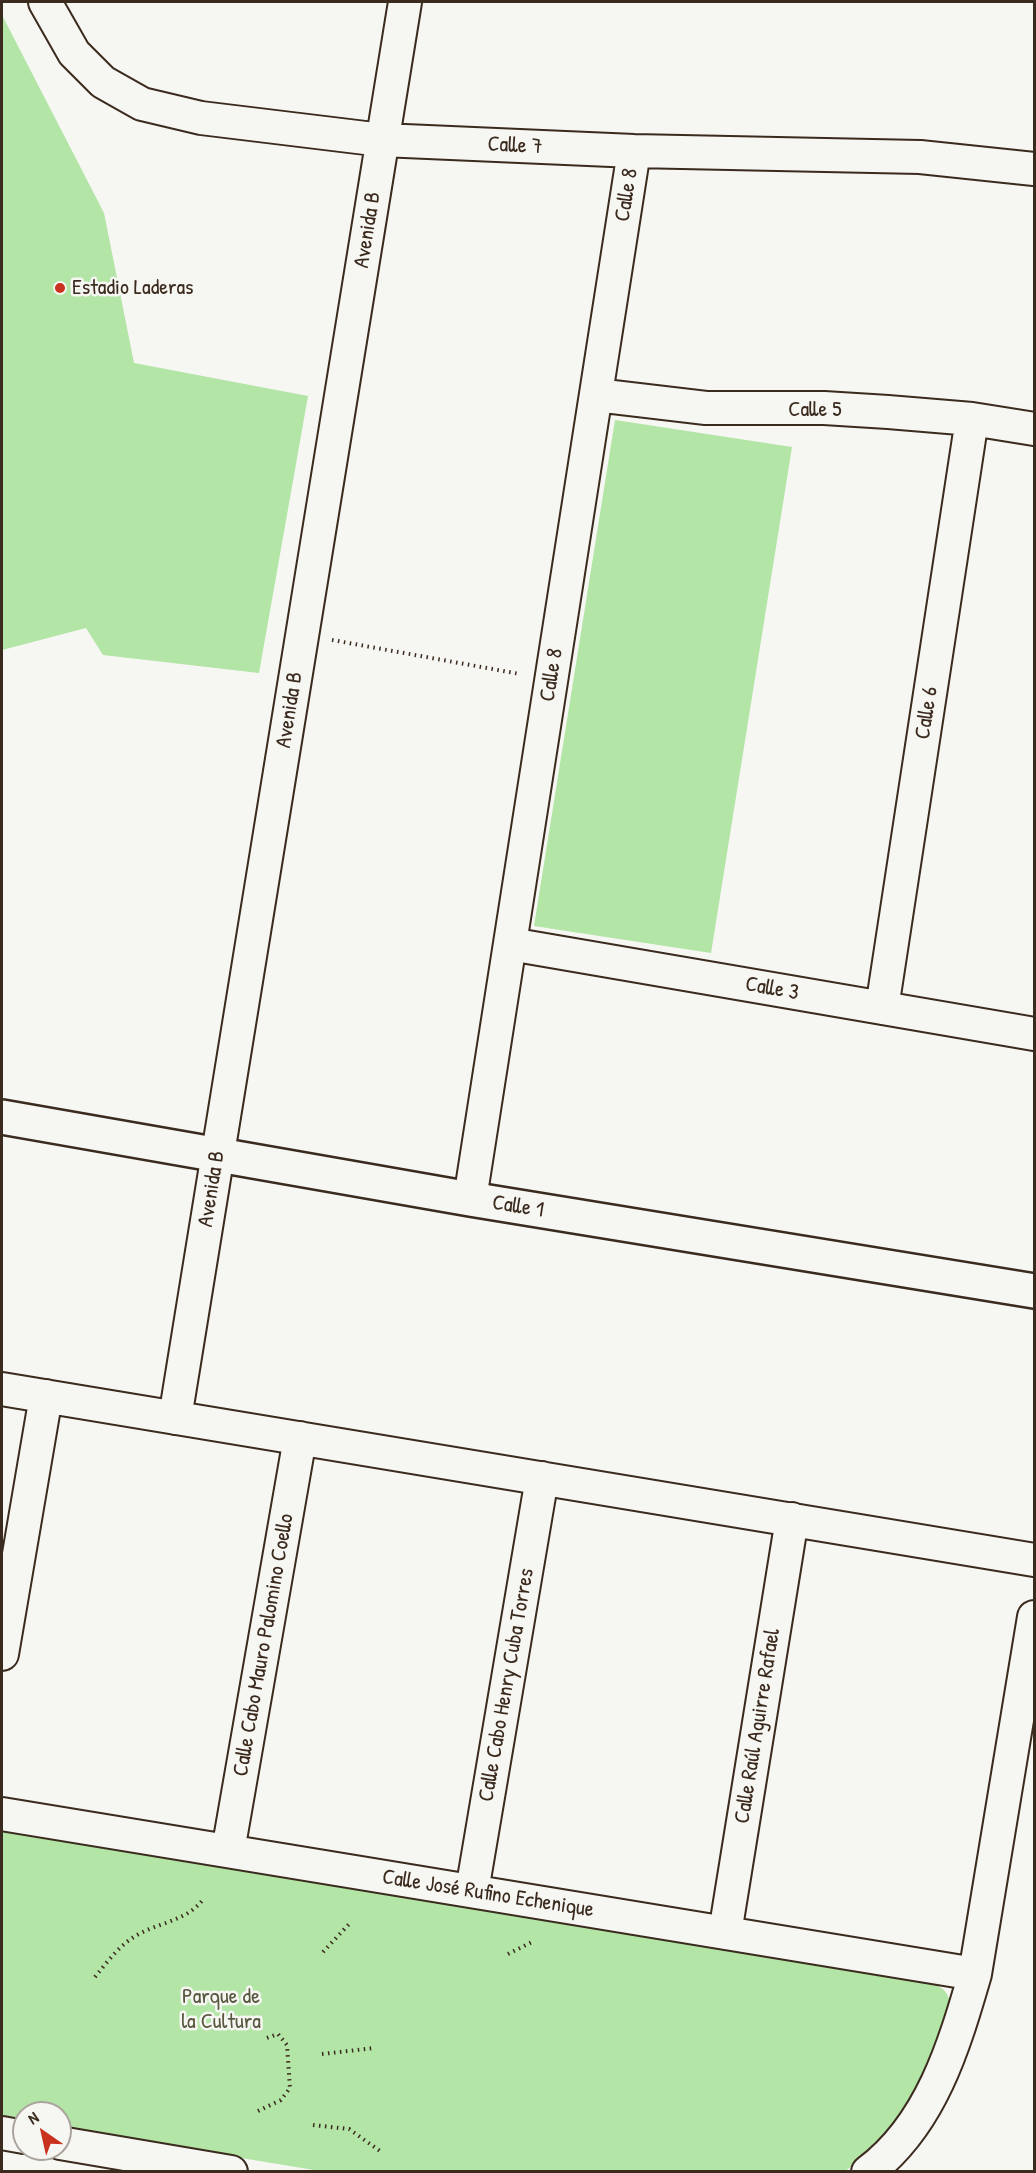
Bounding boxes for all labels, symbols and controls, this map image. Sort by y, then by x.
street label: Calle 7 [487,131,543,161]
street label: Calle 8 [610,167,644,223]
street label: Avenida B [349,190,387,270]
place label: Estadio Laderas [72,275,194,301]
marker: Estadio Laderas [53,281,67,295]
street label: Calle 5 [788,397,842,423]
street label: Calle 8 [535,647,569,703]
street label: Avenida B [271,670,309,750]
street label: Calle 6 [910,685,944,741]
street label: Calle 3 [743,971,801,1007]
street label: Avenida B [193,1149,231,1229]
street label: Calle 1 [490,1190,546,1224]
street label: Calle Cabo Mauro Palomino Coello [228,1512,300,1778]
street label: Calle Cabo Henry Cuba Torres [473,1566,541,1804]
street label: Calle Raúl Aguirre Rafael [730,1627,786,1825]
street label: Calle José Rufino Echenique [380,1864,596,1924]
park label: Parque de la Cultura [181,1984,261,2036]
north arrow [12,2101,72,2161]
text: N [23,2106,43,2129]

